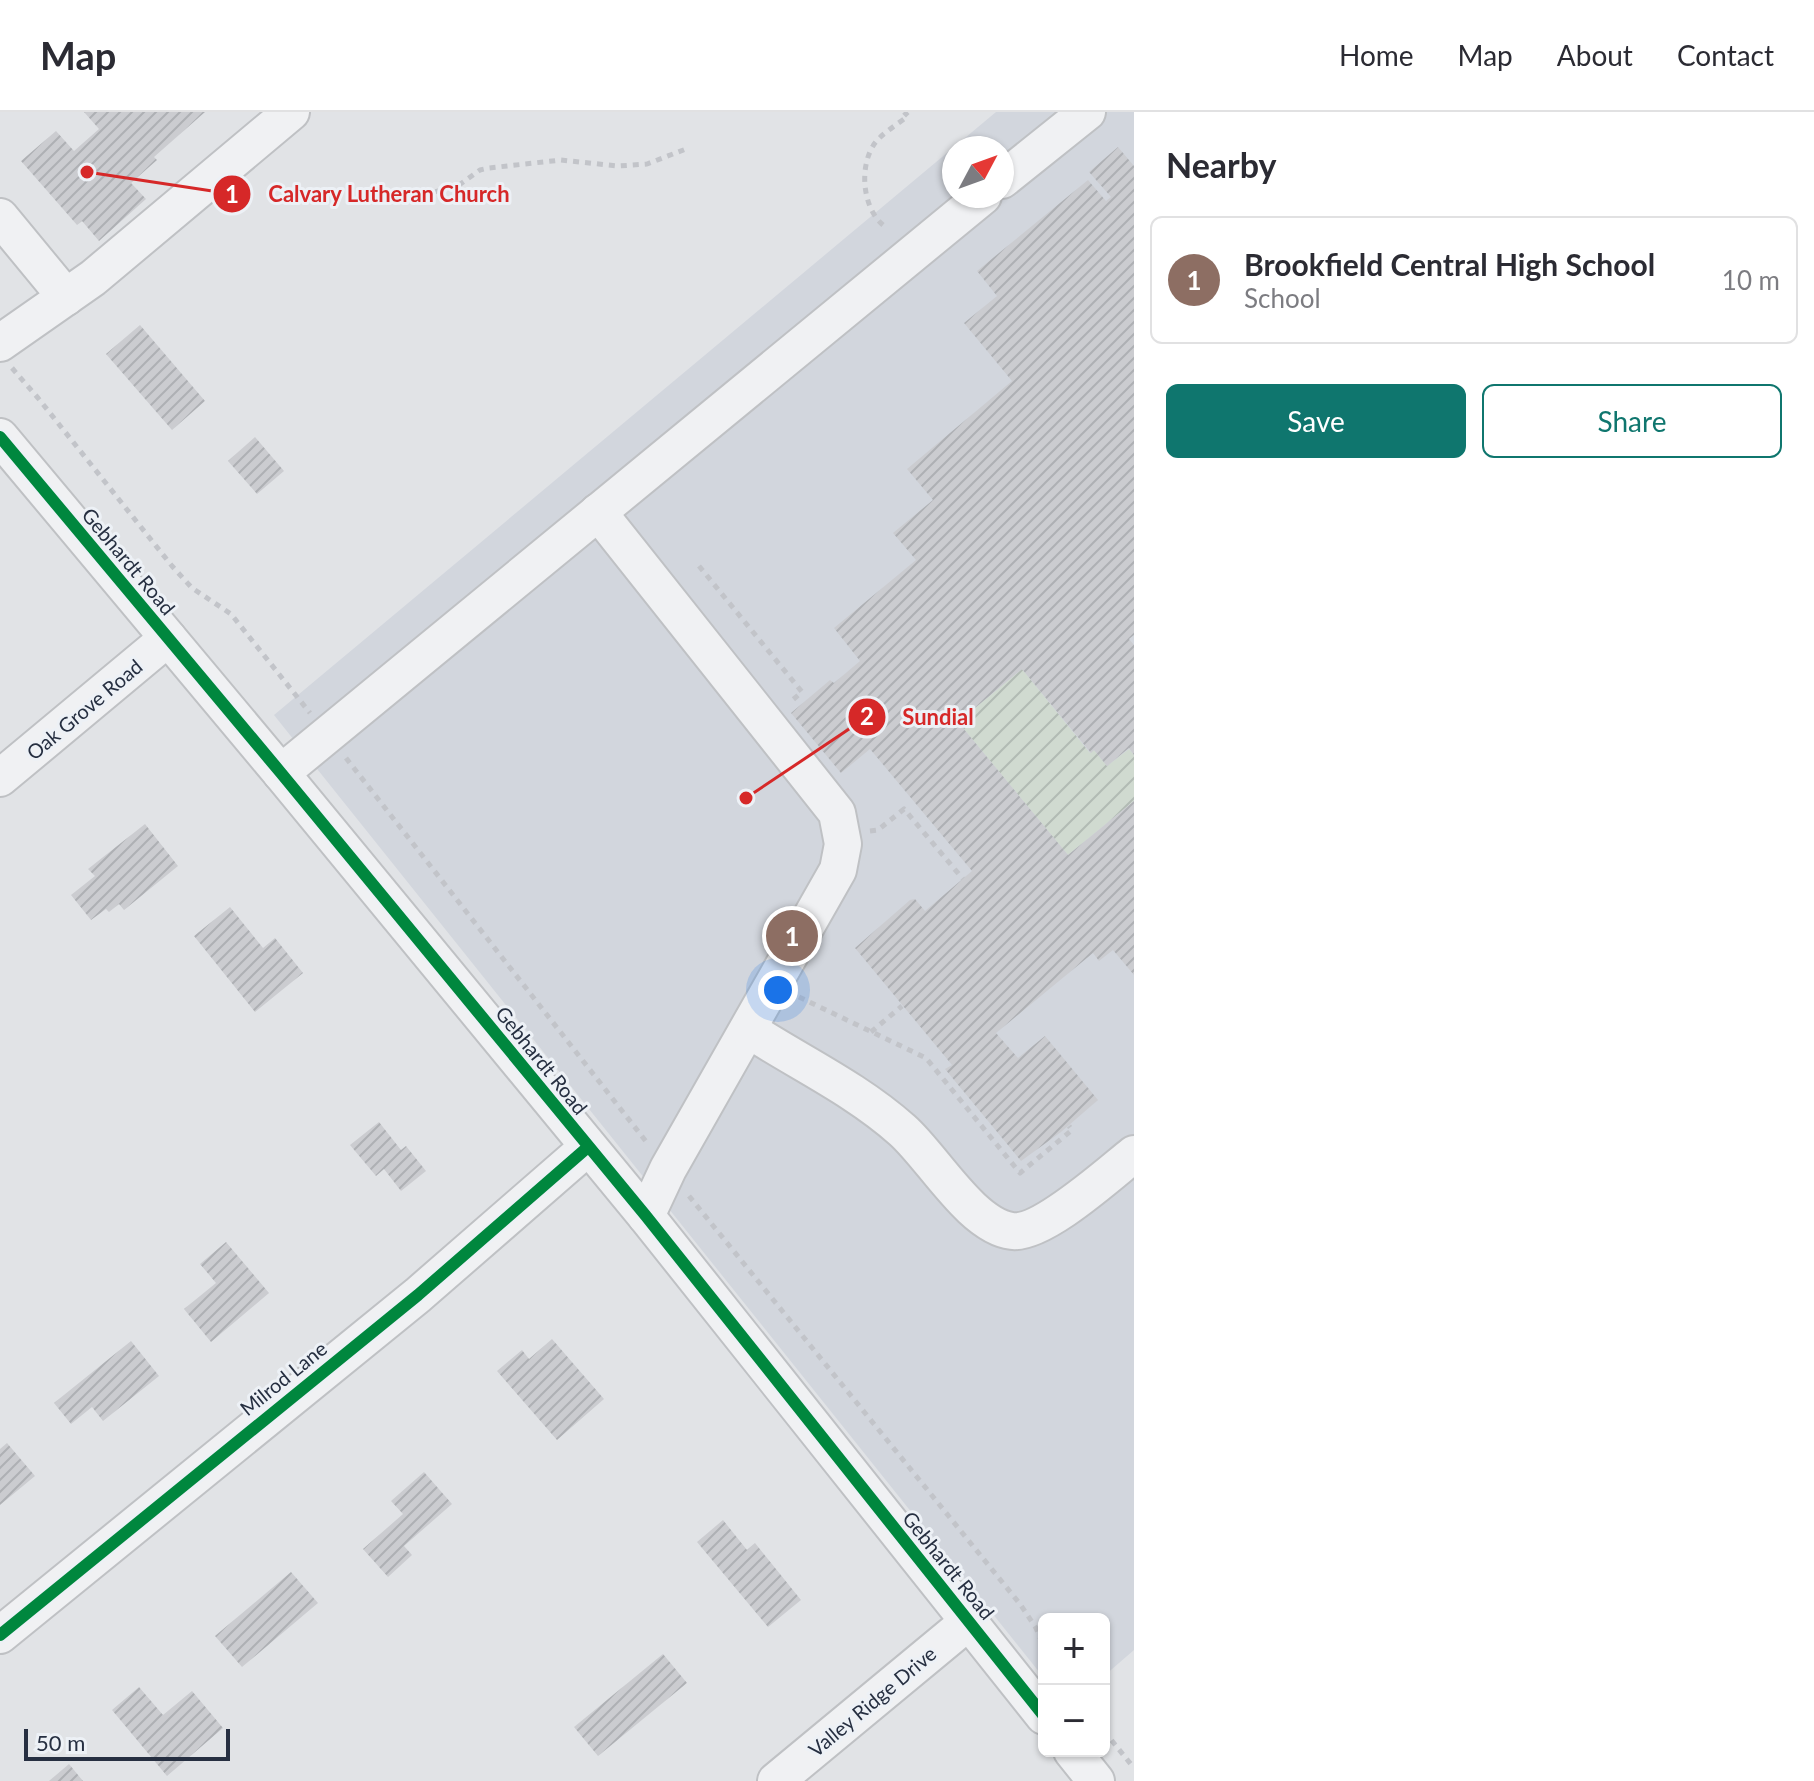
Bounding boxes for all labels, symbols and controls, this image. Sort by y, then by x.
text: Map [40,32,116,78]
text: Home [1339,38,1414,72]
text: Map [1458,38,1513,72]
text: About [1557,38,1633,72]
text: Contact [1677,38,1774,72]
north arrow [942,136,1014,208]
text: Nearby [1166,144,1277,185]
callout: Calvary Lutheran Church [212,171,526,217]
text: 1 [225,179,239,208]
text: Calvary Lutheran Church [268,180,510,207]
text: Brookfield Central High School [1244,246,1655,282]
text: 1 [1186,264,1202,296]
text: 10 m [1722,264,1780,296]
text: School [1244,282,1321,314]
button: Save [1166,384,1466,458]
button: Share [1482,384,1782,458]
street label: Gebhardt Road [77,503,181,619]
street label: Oak Grove Road [21,654,147,764]
callout: Sundial [847,694,990,740]
text: 2 [860,701,874,730]
text: Sundial [902,703,974,730]
pin: 1 [766,906,818,966]
your location [758,970,798,1010]
street label: Gebhardt Road [491,1001,593,1119]
street label: Milrod Lane [235,1336,331,1420]
street label: Gebhardt Road [898,1506,1000,1624]
map controls [1038,1613,1110,1757]
button: + [1038,1613,1110,1685]
street label: Valley Ridge Drive [804,1641,940,1761]
button: − [1038,1685,1110,1757]
scale bar [24,1725,230,1761]
text: 50 m [36,1729,85,1756]

